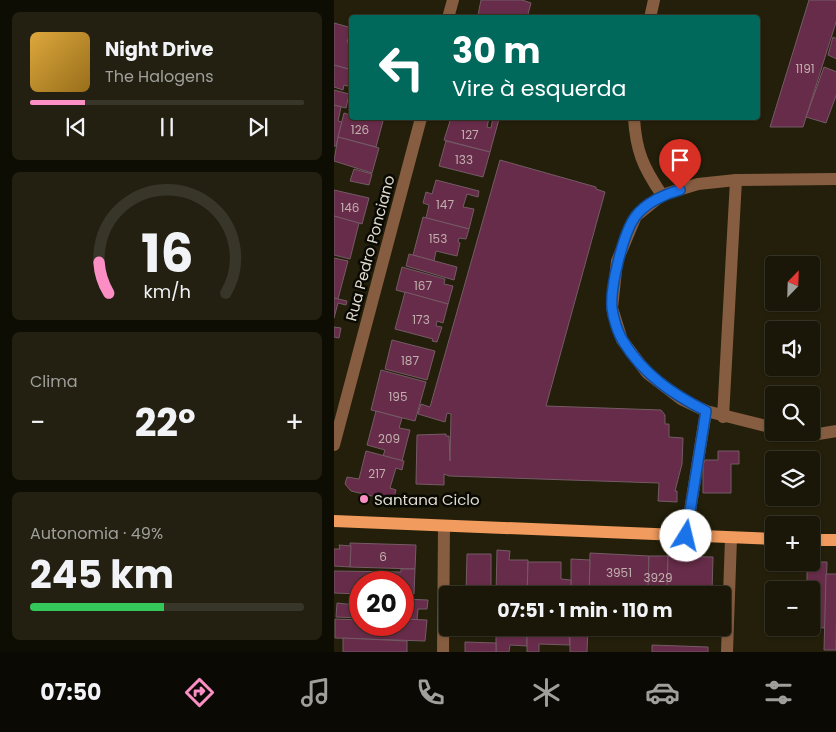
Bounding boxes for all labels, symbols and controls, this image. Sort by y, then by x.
text: 30 m [452,26,540,75]
icon: left [369,35,434,100]
text: Night Drive [105,36,214,63]
house number: 1191 [795,60,815,77]
text: The Halogens [105,65,213,88]
text: Vire à esquerda [452,73,626,104]
icon: previous [62,113,90,141]
icon: pause [153,113,181,141]
icon: next [244,113,272,141]
house number: 126 [351,121,369,138]
house number: 127 [461,126,479,143]
pin [659,139,701,190]
icon: arrive [666,146,694,174]
house number: 133 [455,151,473,168]
street label: Rua Pedro Ponciano [340,173,400,323]
house number: 147 [436,196,454,213]
house number: 146 [340,199,360,216]
text: 16 [141,217,193,290]
house number: 153 [429,230,447,247]
north arrow [765,256,820,311]
map controls [765,256,820,636]
house number: 167 [414,277,432,294]
text: km/h [143,279,191,304]
house number: 173 [412,311,430,328]
button: sound [765,321,820,376]
house number: 187 [401,352,419,369]
text: Clima [30,370,78,393]
button: search [765,386,820,441]
house number: 195 [389,388,407,405]
text: 22° [135,396,196,449]
text: − [30,403,45,442]
text: + [285,403,304,442]
house number: 209 [378,430,400,447]
button: layers [765,451,820,506]
house number: 217 [368,465,386,482]
place label: Santana Ciclo [374,489,480,510]
marker: Santana Ciclo [358,493,370,505]
position arrow [659,509,711,561]
button: + [765,516,820,571]
text: Autonomia · 49% [30,522,163,545]
text: 245 km [30,548,174,601]
house number: 6 [379,548,387,565]
house number: 3951 [606,564,632,581]
house number: 3929 [643,569,673,586]
speed limit sign: 20 [349,571,414,636]
button: − [765,581,820,636]
text: 07:51 · 1 min · 110 m [497,597,673,624]
icon: directions [182,675,217,710]
icon: music [298,675,333,710]
icon: phone [413,675,448,710]
icon: climate [529,675,564,710]
icon: car [645,675,680,710]
icon: filters [761,675,796,710]
text: 07:50 [40,677,101,708]

